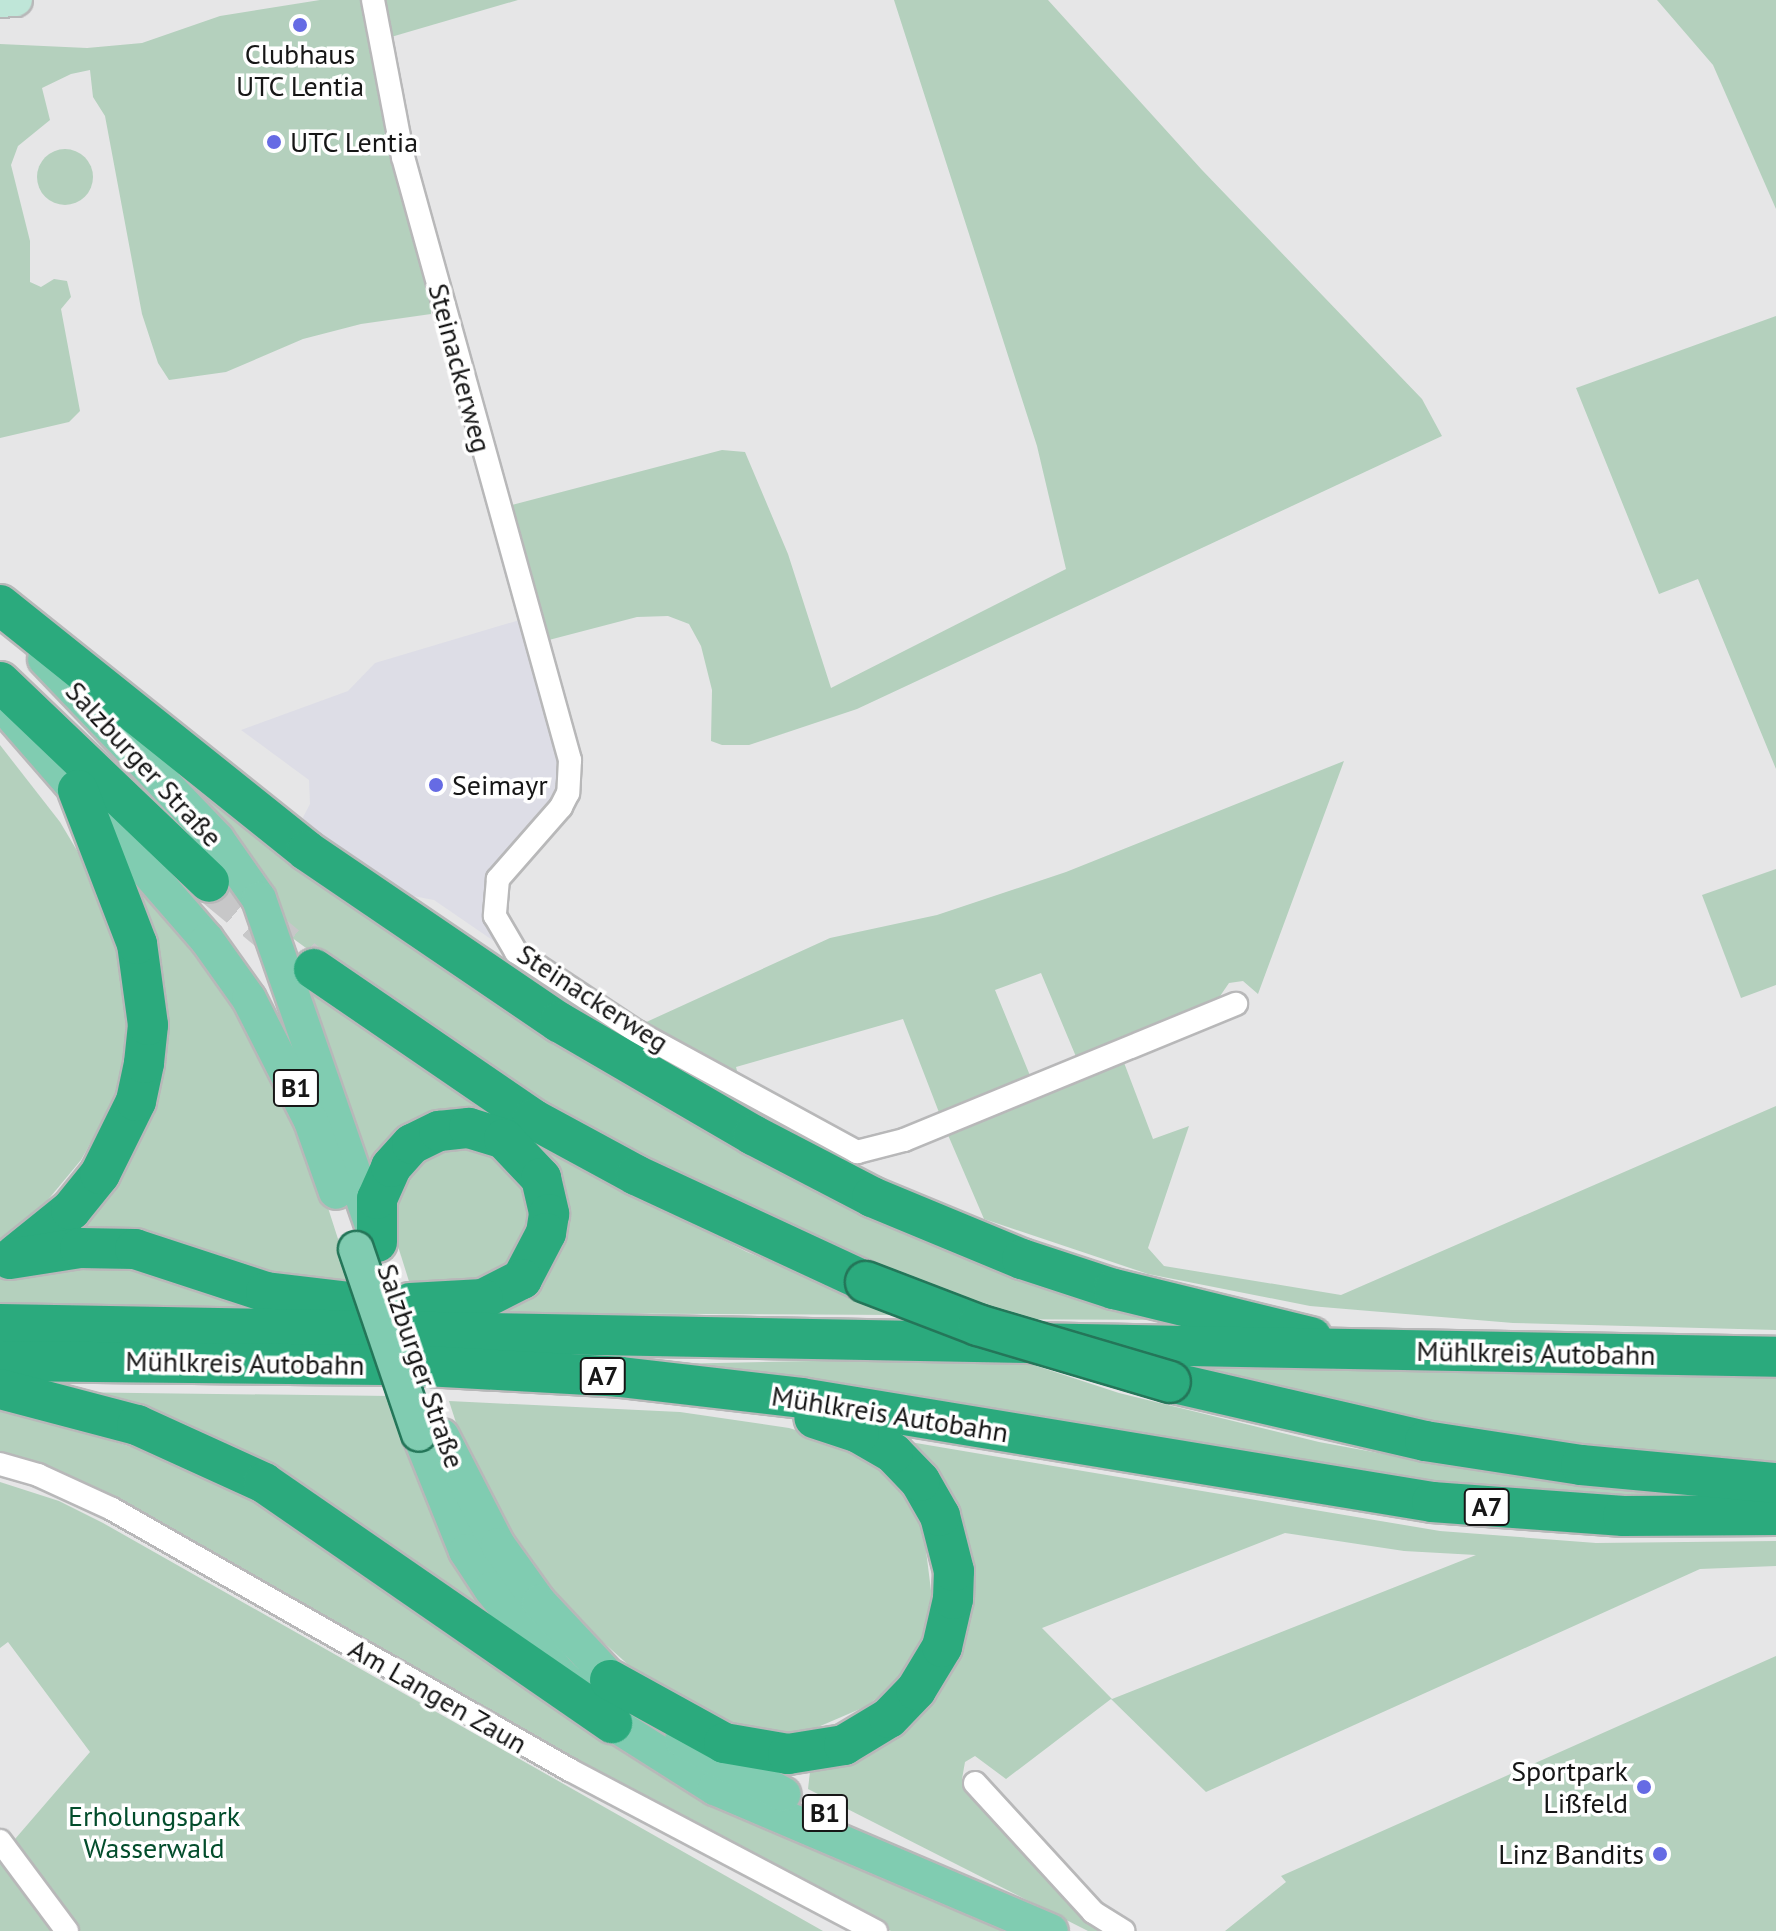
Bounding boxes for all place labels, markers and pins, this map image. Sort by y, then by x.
marker: Clubhaus UTC Lentia [291,16,309,34]
place label: Clubhaus UTC Lentia [235,37,365,103]
place label: UTC Lentia [290,125,419,159]
marker: UTC Lentia [265,133,283,151]
place label: Seimayr [452,768,548,802]
marker: Seimayr [427,776,445,794]
place label: Sportpark Lißfeld [1511,1754,1628,1820]
marker: Sportpark Lißfeld [1635,1778,1653,1796]
place label: Linz Bandits [1497,1837,1644,1871]
marker: Linz Bandits [1651,1845,1669,1863]

